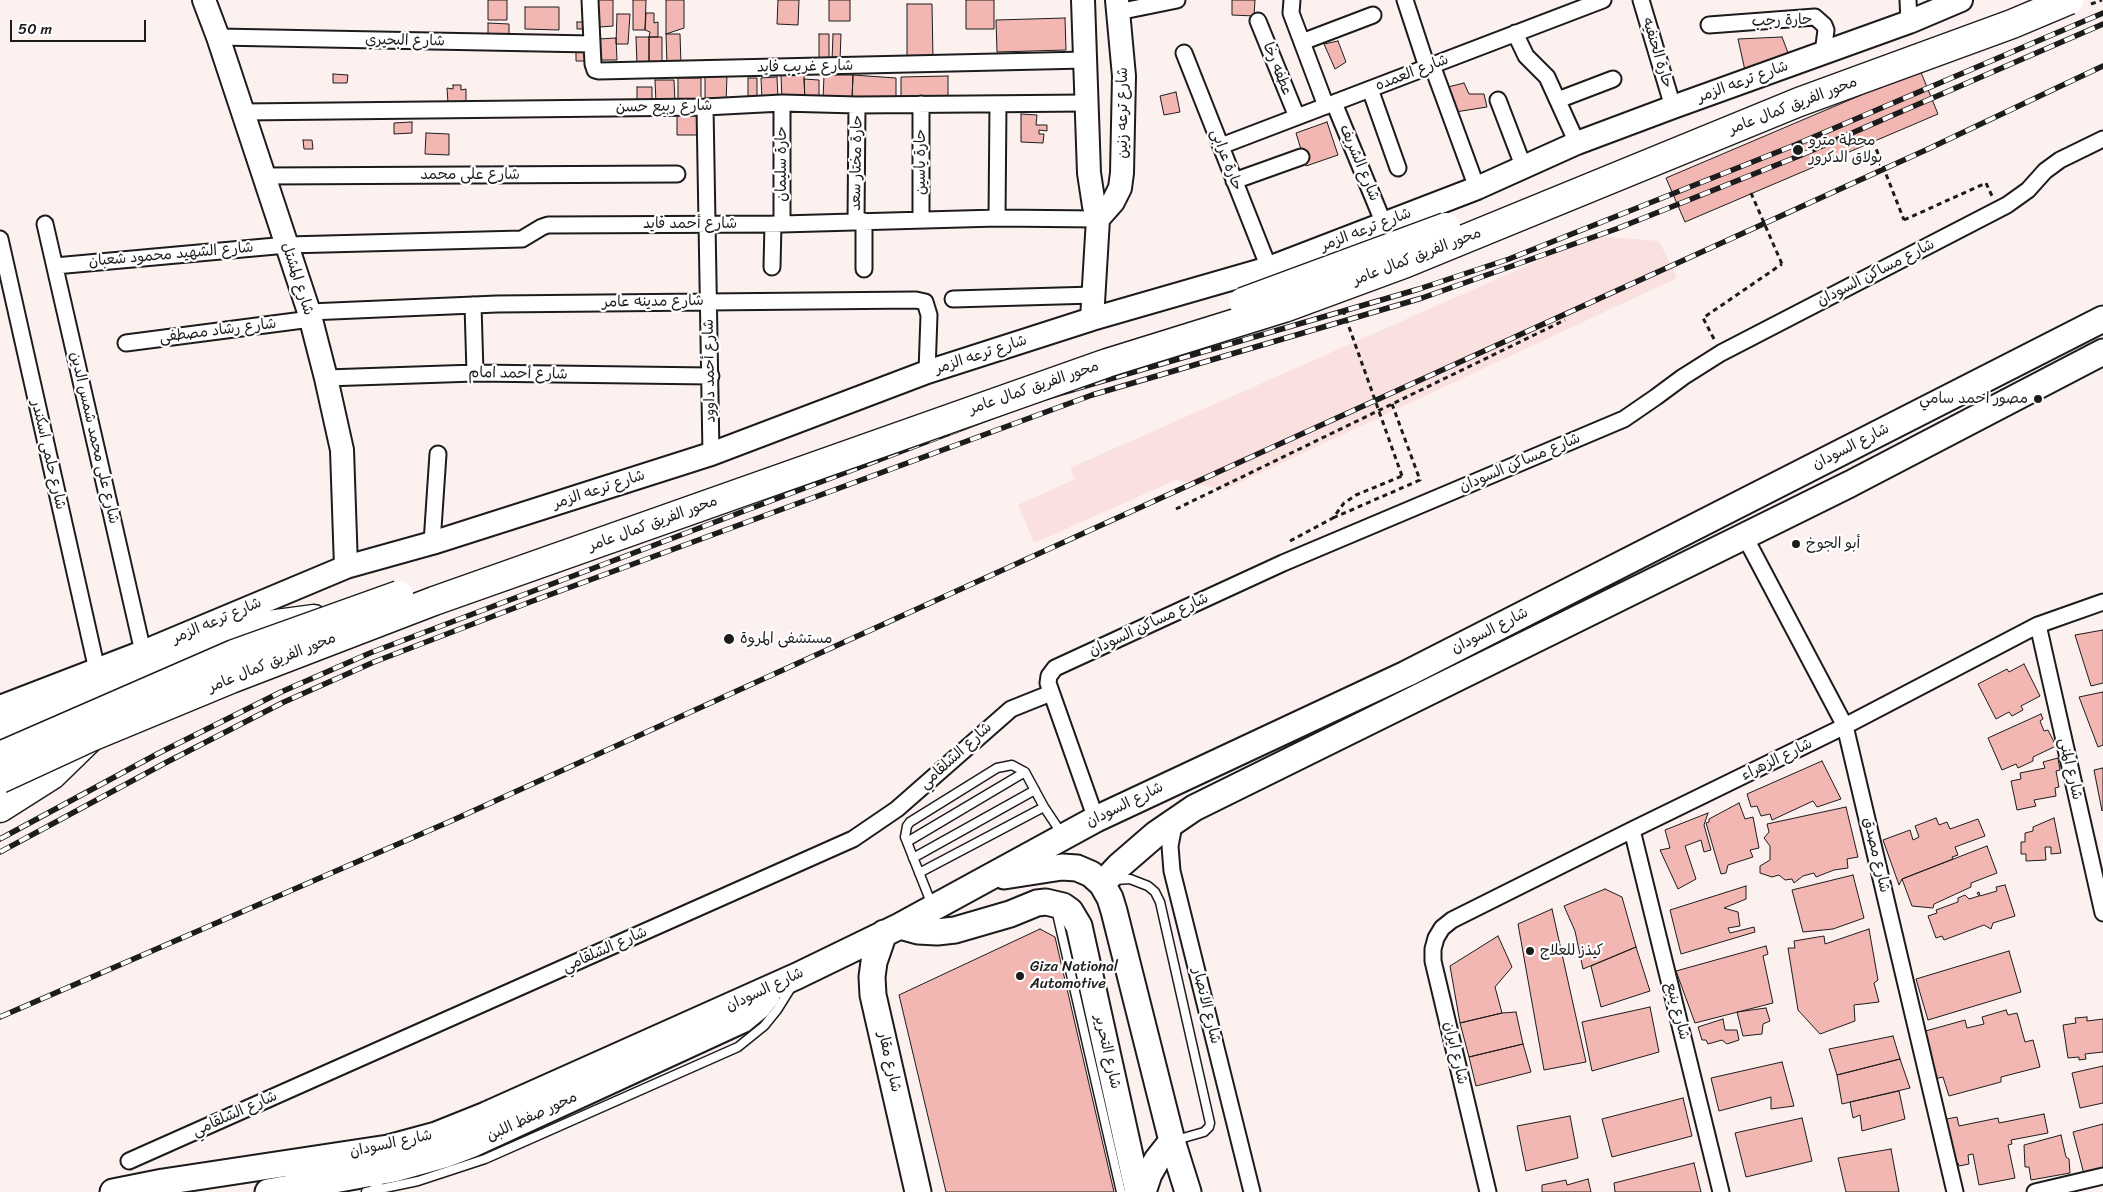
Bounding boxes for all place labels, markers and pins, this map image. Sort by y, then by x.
place label: محطة مترو بولاق الدكرور [1809,132,1882,167]
marker: محطة مترو بولاق الدكرور [1791,143,1805,157]
place label: مصور احمد سامي [1919,390,2028,408]
marker: مصور احمد سامي [2032,393,2044,405]
place label: أبو الجوخ [1806,535,1860,553]
marker: أبو الجوخ [1790,538,1802,550]
place label: مستشفى المروة [740,630,833,648]
marker: مستشفى المروة [722,632,736,646]
place label: كيذز للعلاج [1540,942,1603,960]
marker: كيذز للعلاج [1524,945,1536,957]
place label: Giza National Automotive [1030,958,1118,993]
marker: Giza National Automotive [1014,970,1026,982]

